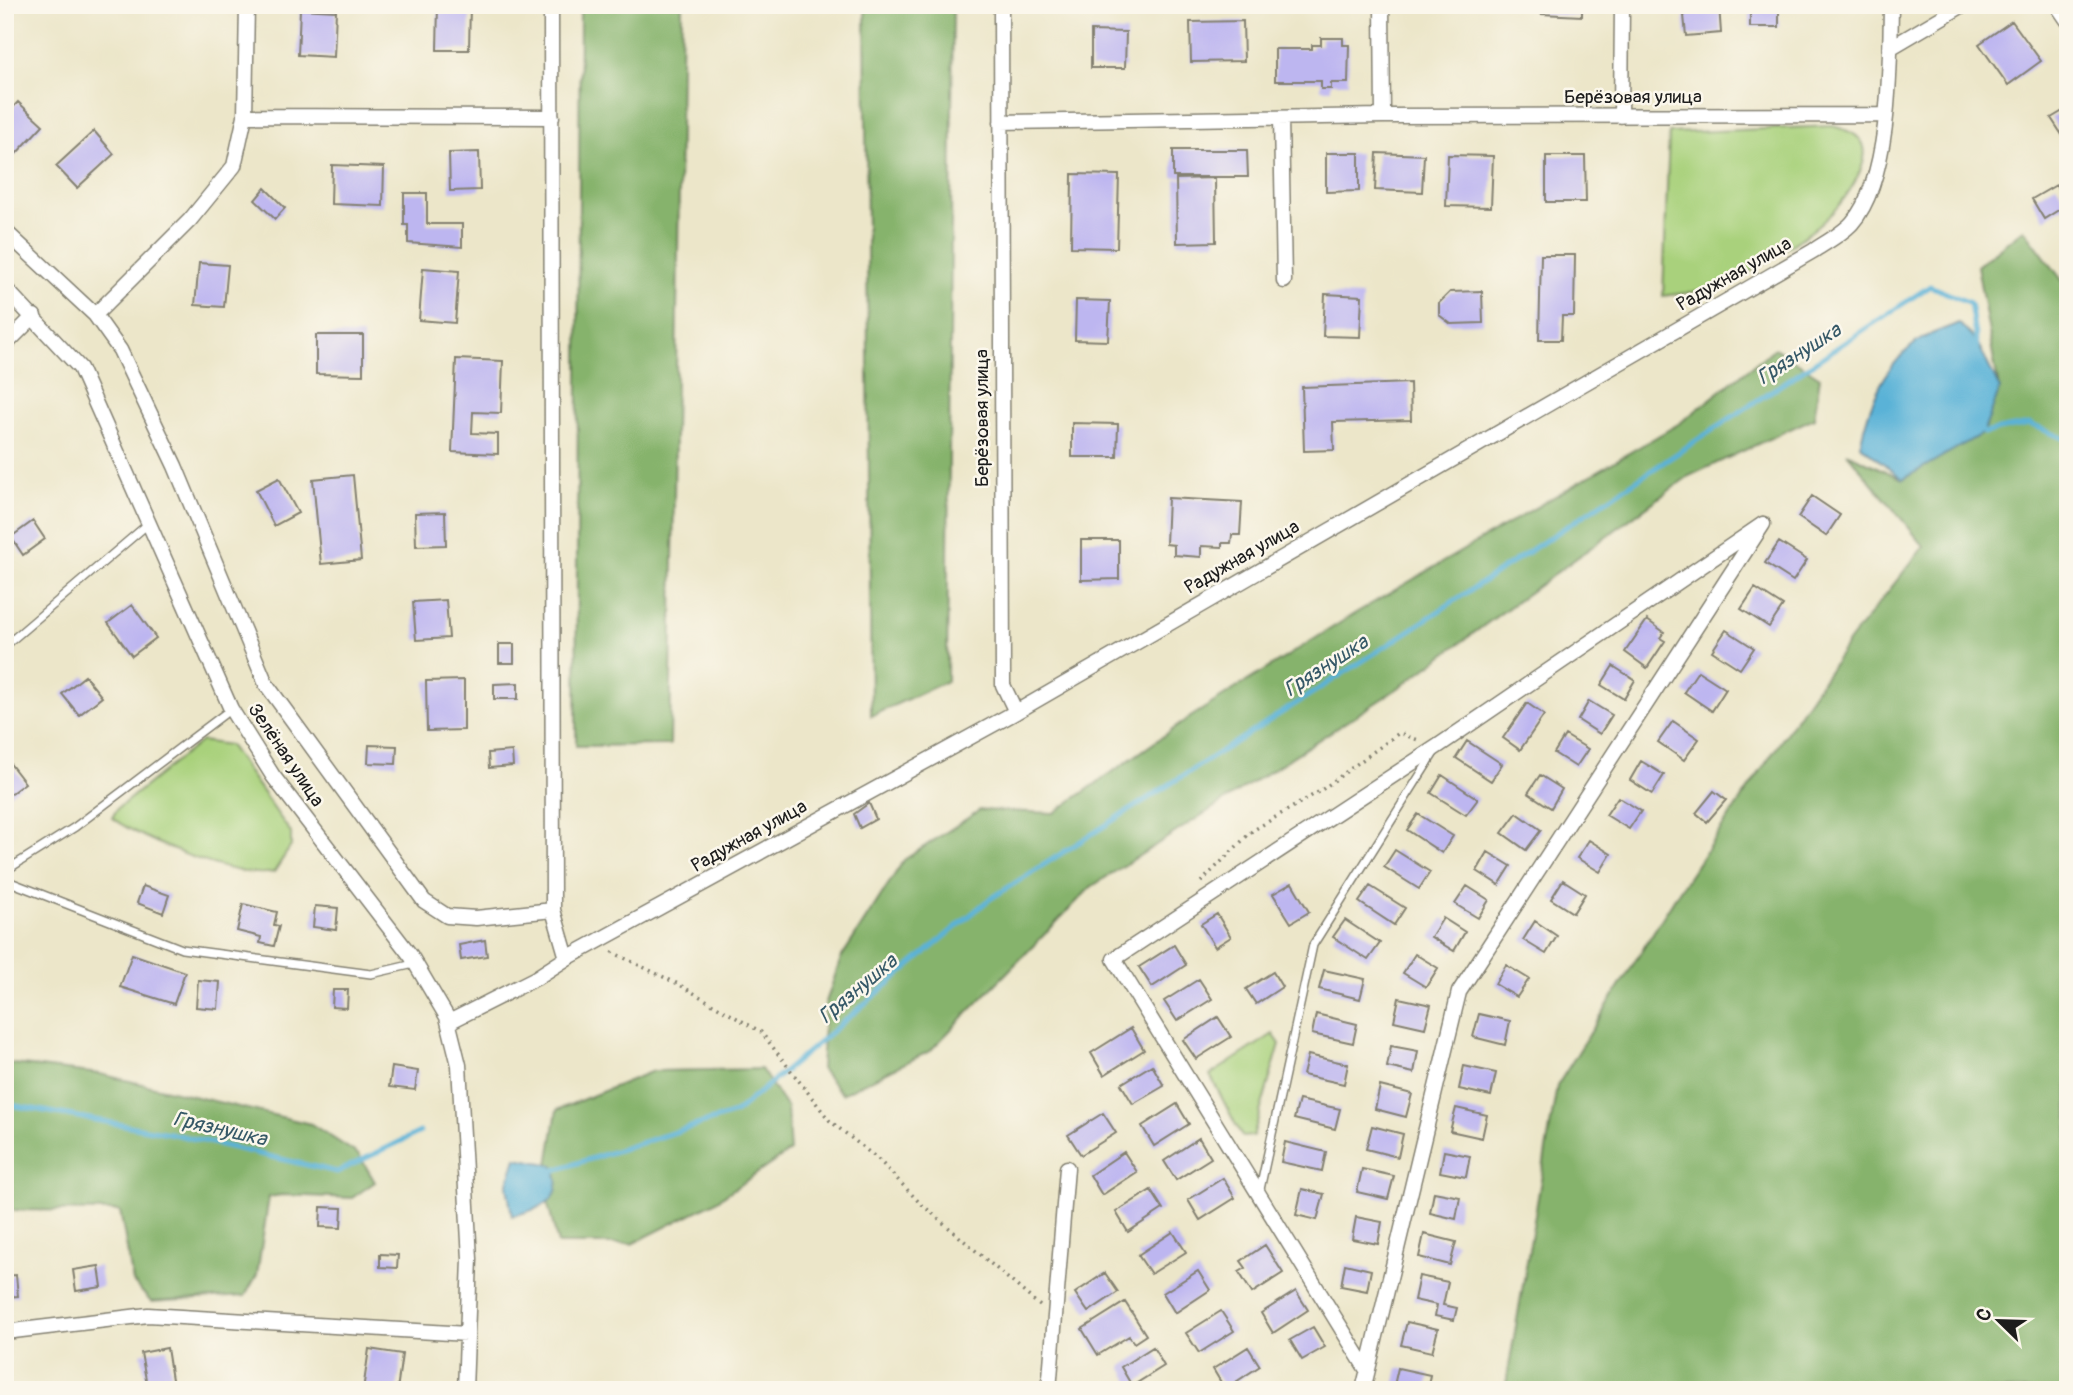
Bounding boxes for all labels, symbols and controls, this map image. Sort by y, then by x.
street label: Берёзовая улица [1564,85,1702,109]
street label: Радужная улица [1672,231,1796,317]
water label: Грязнушка [1752,316,1847,391]
street label: Берёзовая улица [970,349,994,487]
street label: Радужная улица [1180,514,1304,600]
water label: Грязнушка [1279,628,1374,703]
street label: Зелёная улица [243,699,330,811]
street label: Радужная улица [687,794,811,878]
water label: Грязнушка [813,947,904,1030]
water label: Грязнушка [171,1105,270,1153]
north arrow [1965,1286,2035,1356]
text: С [1971,1304,1998,1325]

